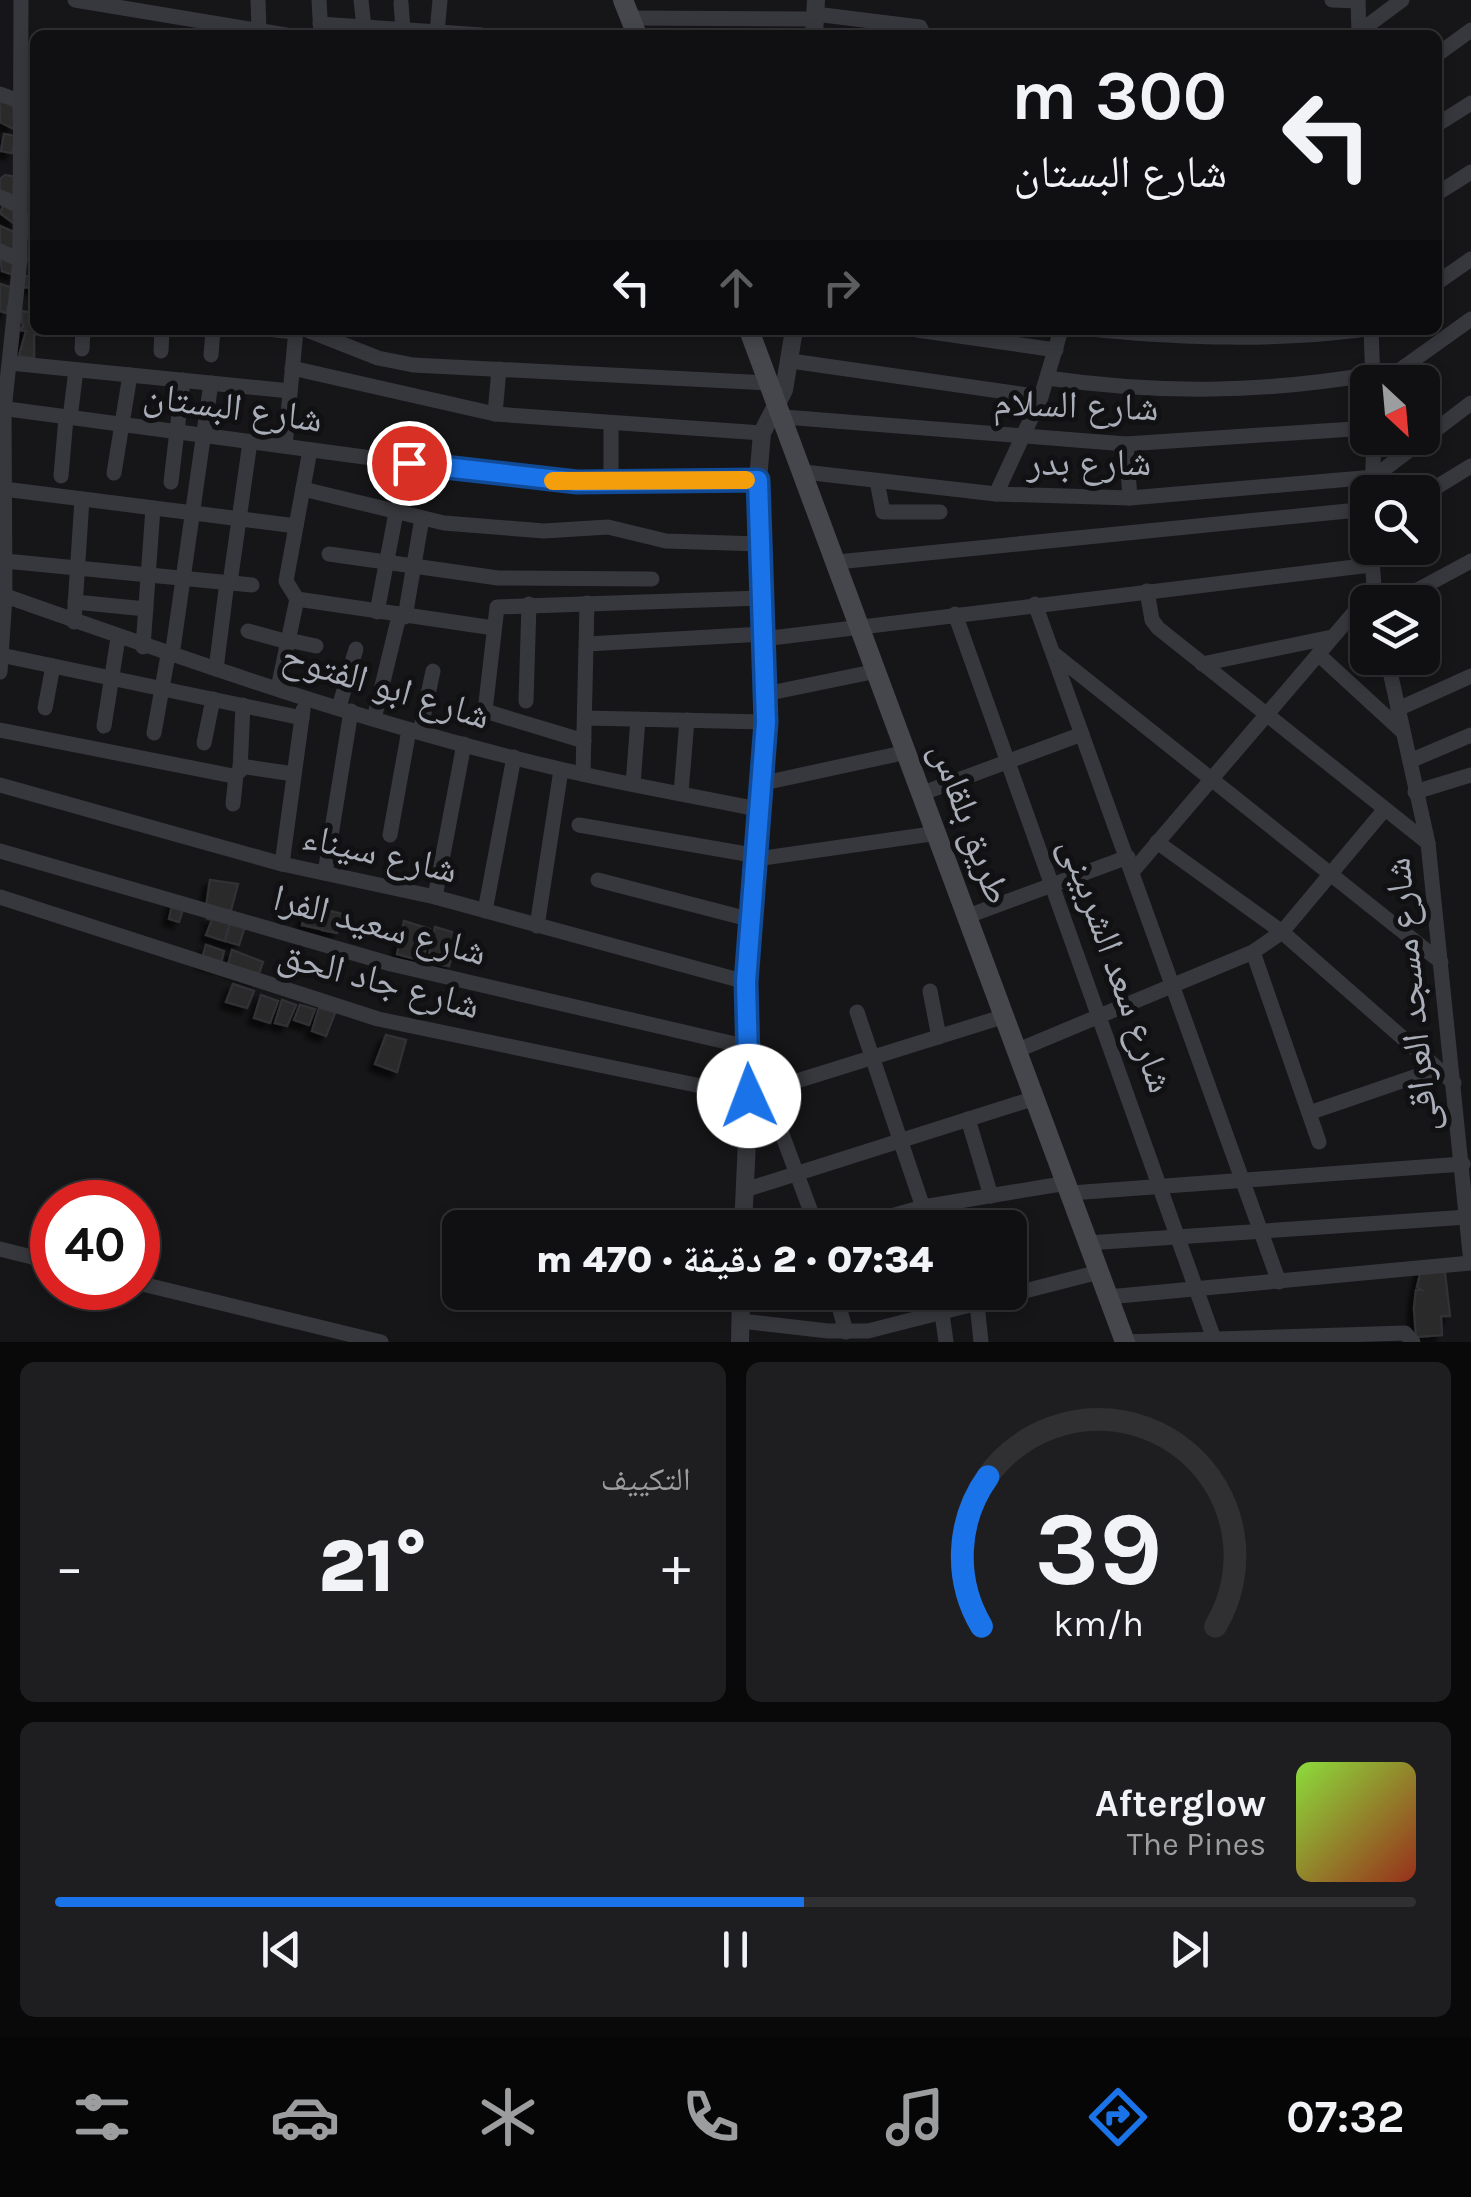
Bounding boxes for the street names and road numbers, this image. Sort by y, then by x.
street label: شارع البستان [140,372,325,443]
street label: شارع السلام [993,380,1159,432]
street label: شارع بدر [1026,440,1151,486]
street label: شارع ابو الفتوح [276,633,495,740]
street label: طريق بلقاس [921,736,1021,910]
street label: شارع سيناء [298,813,462,894]
street label: شارع سعد الشربينى [1049,831,1184,1099]
street label: شارع مسجد العراقى [1374,856,1449,1134]
street label: شارع سعيد الفرا [268,875,492,976]
street label: شارع جاد الحق [273,932,485,1029]

